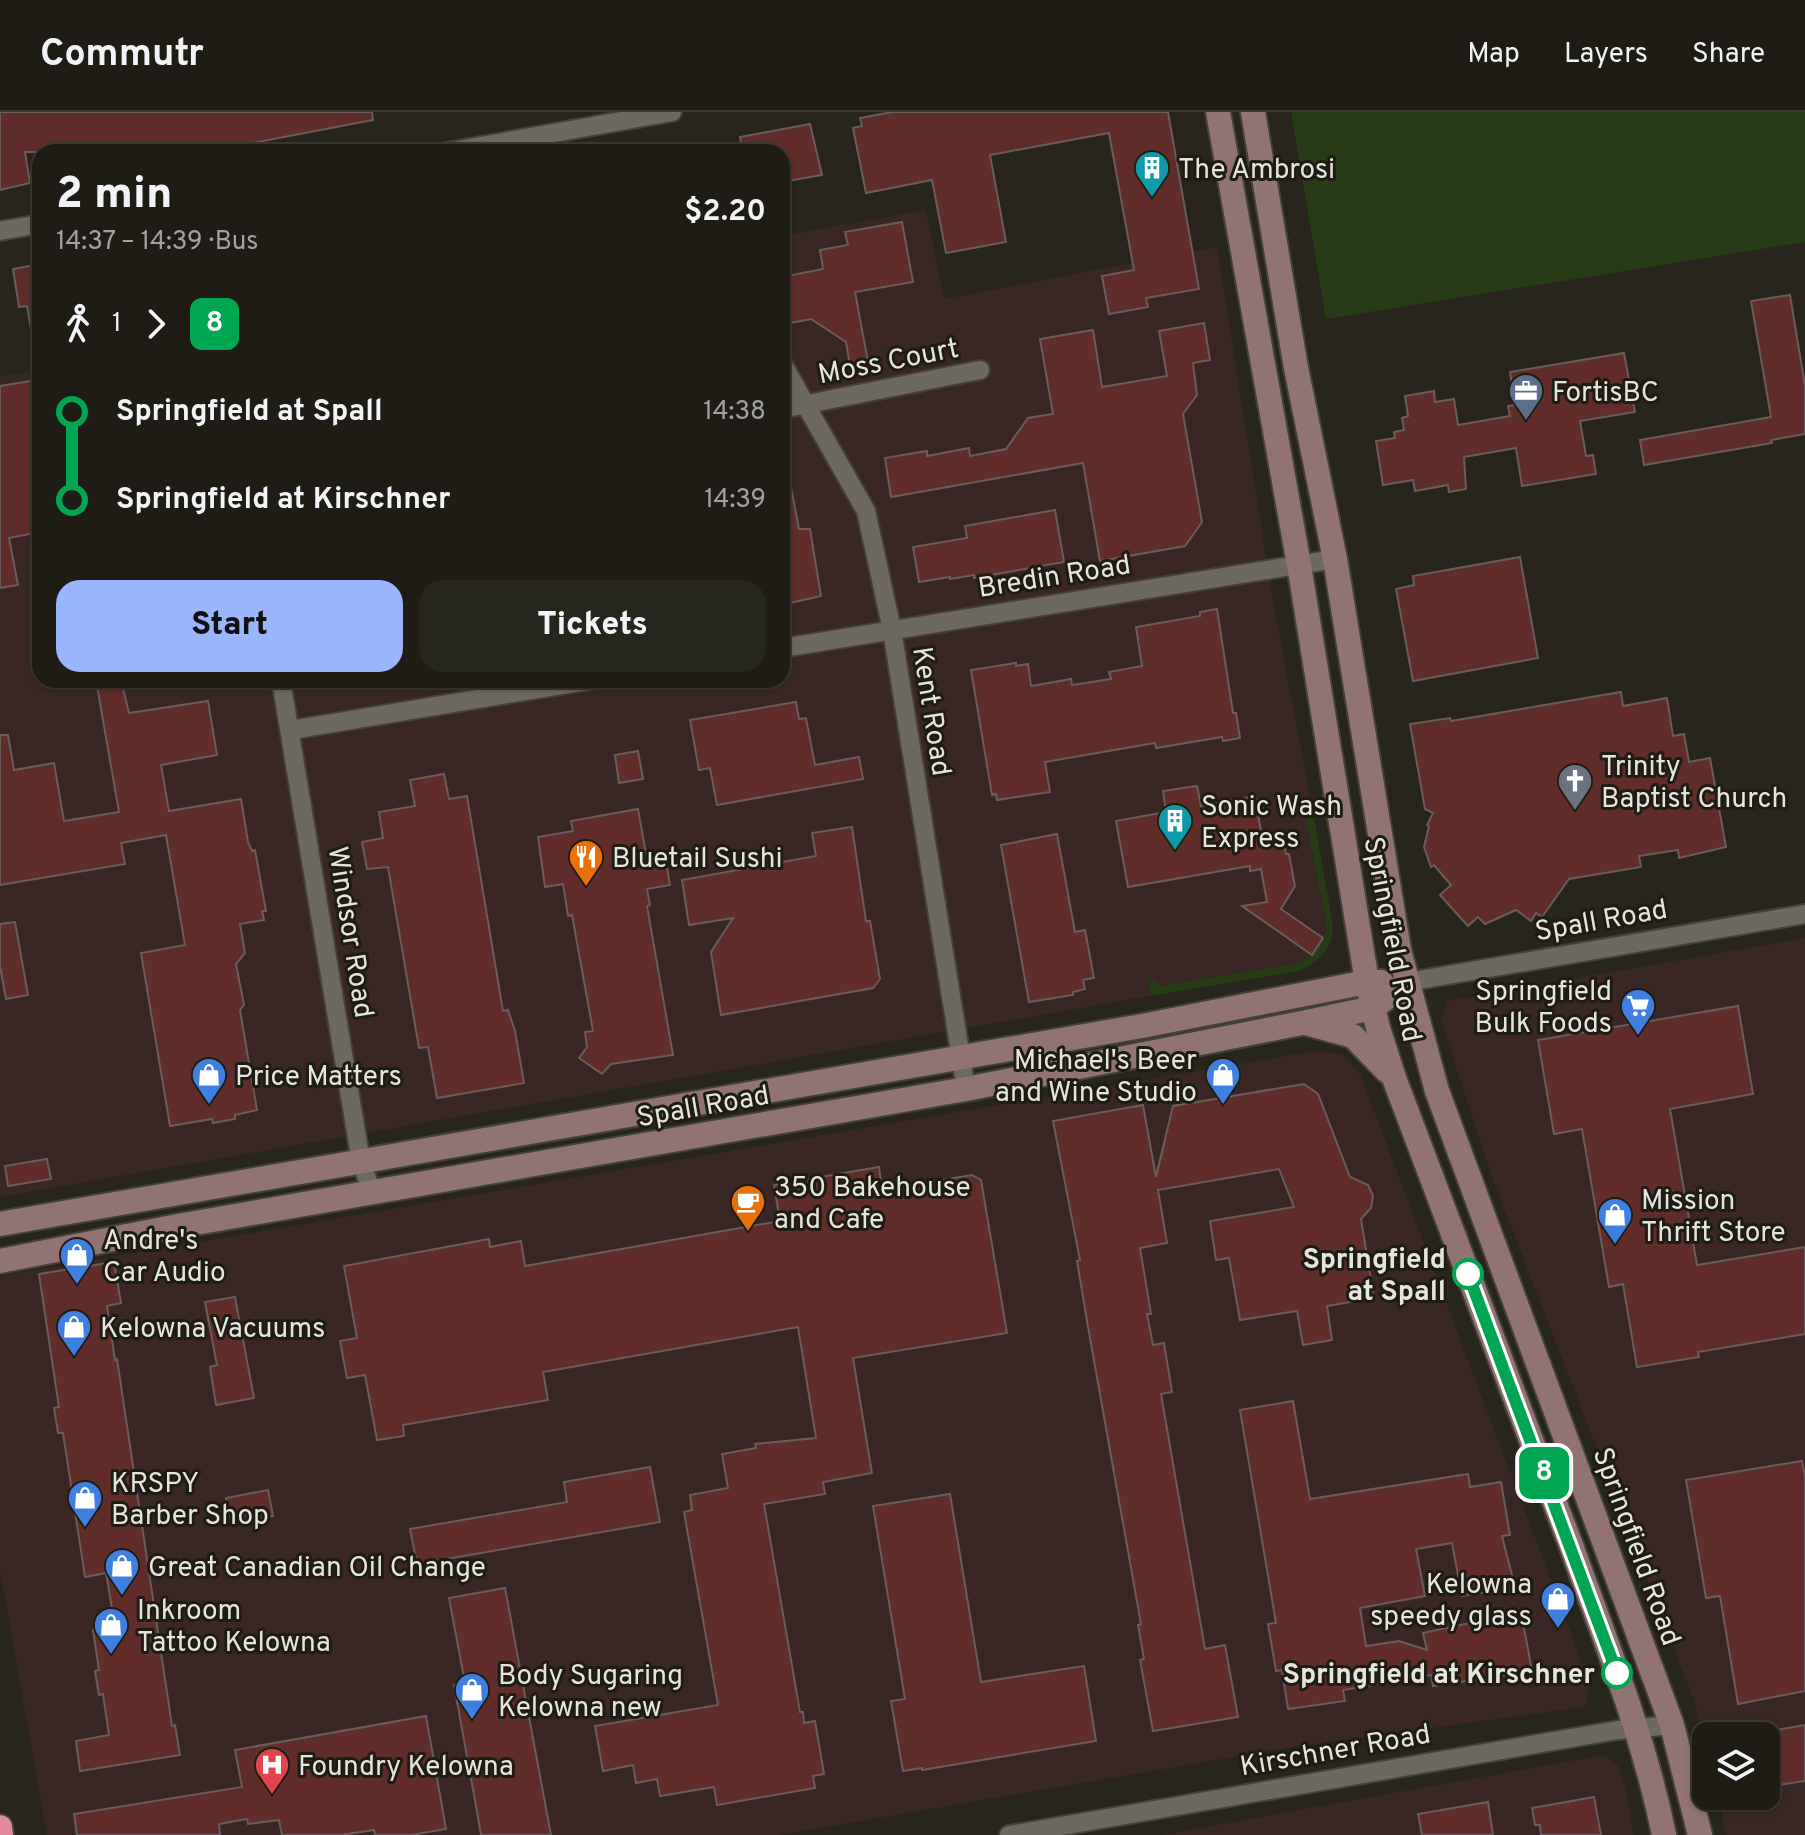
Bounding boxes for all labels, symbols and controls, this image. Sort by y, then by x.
text: Commutr [40,31,204,80]
text: Map [1467,37,1520,73]
text: Layers [1564,37,1648,73]
text: Share [1692,37,1765,73]
building icon: The Ambrosi [1133,149,1171,199]
place label: The Ambrosi [1178,153,1335,189]
text: 2 min [56,168,172,224]
text: $2.20 [684,194,766,231]
text: 14:37 – 14:39 · Bus [56,226,259,259]
icon: walk [56,302,100,346]
icon: forward [134,302,178,346]
text: 8 [206,306,223,342]
text: 1 [112,308,122,341]
street label: Moss Court [815,332,962,394]
office icon: FortisBC [1507,372,1545,422]
place label: FortisBC [1552,376,1659,412]
text: Springfield at Spall [116,394,383,431]
text: 14:38 [703,396,766,429]
text: Springfield at Kirschner [116,482,450,519]
text: 14:39 [704,484,766,517]
street label: Bredin Road [976,548,1133,608]
button: Start [56,580,403,672]
button: Tickets [419,580,766,672]
street label: Kent Road [902,644,958,779]
place label: Trinity Baptist Church [1601,750,1787,818]
church icon: Trinity Baptist Church [1556,762,1594,812]
place label: Sonic Wash Express [1201,790,1342,858]
building icon: Sonic Wash Express [1156,802,1194,852]
street label: Springfield Road [1354,834,1429,1045]
restaurant icon: Bluetail Sushi [567,838,605,888]
place label: Bluetail Sushi [612,842,783,878]
street label: Windsor Road [318,844,380,1021]
street label: Spall Road [1533,893,1671,951]
place label: Springfield Bulk Foods [1475,975,1612,1043]
supermarket icon: Springfield Bulk Foods [1619,987,1657,1037]
place label: Michael's Beer and Wine Studio [995,1044,1197,1112]
shop icon: Price Matters [190,1056,228,1106]
shop icon: Michael's Beer and Wine Studio [1204,1056,1242,1106]
place label: Price Matters [235,1060,402,1096]
street label: Spall Road [635,1079,773,1137]
place label: 350 Bakehouse and Cafe [774,1171,971,1239]
cafe icon: 350 Bakehouse and Cafe [729,1183,767,1233]
place label: Mission Thrift Store [1641,1184,1786,1252]
shop icon: Mission Thrift Store [1596,1196,1634,1246]
place label: Andre's Car Audio [103,1224,226,1292]
shop icon: Andre's Car Audio [58,1236,96,1286]
place label: Springfield at Spall [1303,1243,1446,1311]
marker: Springfield at Spall [1453,1259,1483,1289]
shop icon: Kelowna Vacuums [55,1308,93,1358]
place label: Kelowna Vacuums [100,1312,325,1348]
street label: Springfield Road [1583,1443,1688,1651]
line badge: 8 [1518,1447,1570,1499]
text: 8 [1535,1455,1553,1491]
place label: KRSPY Barber Shop [111,1467,269,1535]
shop icon: KRSPY Barber Shop [66,1479,104,1529]
shop icon: Great Canadian Oil Change [103,1547,141,1597]
place label: Great Canadian Oil Change [148,1551,486,1587]
place label: Kelowna speedy glass [1370,1568,1532,1636]
shop icon: Kelowna speedy glass [1539,1580,1577,1630]
place label: Inkroom Tattoo Kelowna [137,1594,331,1662]
shop icon: Inkroom Tattoo Kelowna [92,1606,130,1656]
place label: Springfield at Kirschner [1283,1658,1595,1694]
marker: Springfield at Kirschner [1602,1658,1632,1688]
place label: Body Sugaring Kelowna new [498,1659,683,1727]
shop icon: Body Sugaring Kelowna new [453,1671,491,1721]
street label: Kirschner Road [1237,1717,1434,1786]
map controls [1692,1722,1780,1810]
button: layers [1692,1722,1780,1810]
hospital icon: Foundry Kelowna [253,1746,291,1796]
place label: Foundry Kelowna [298,1750,514,1786]

